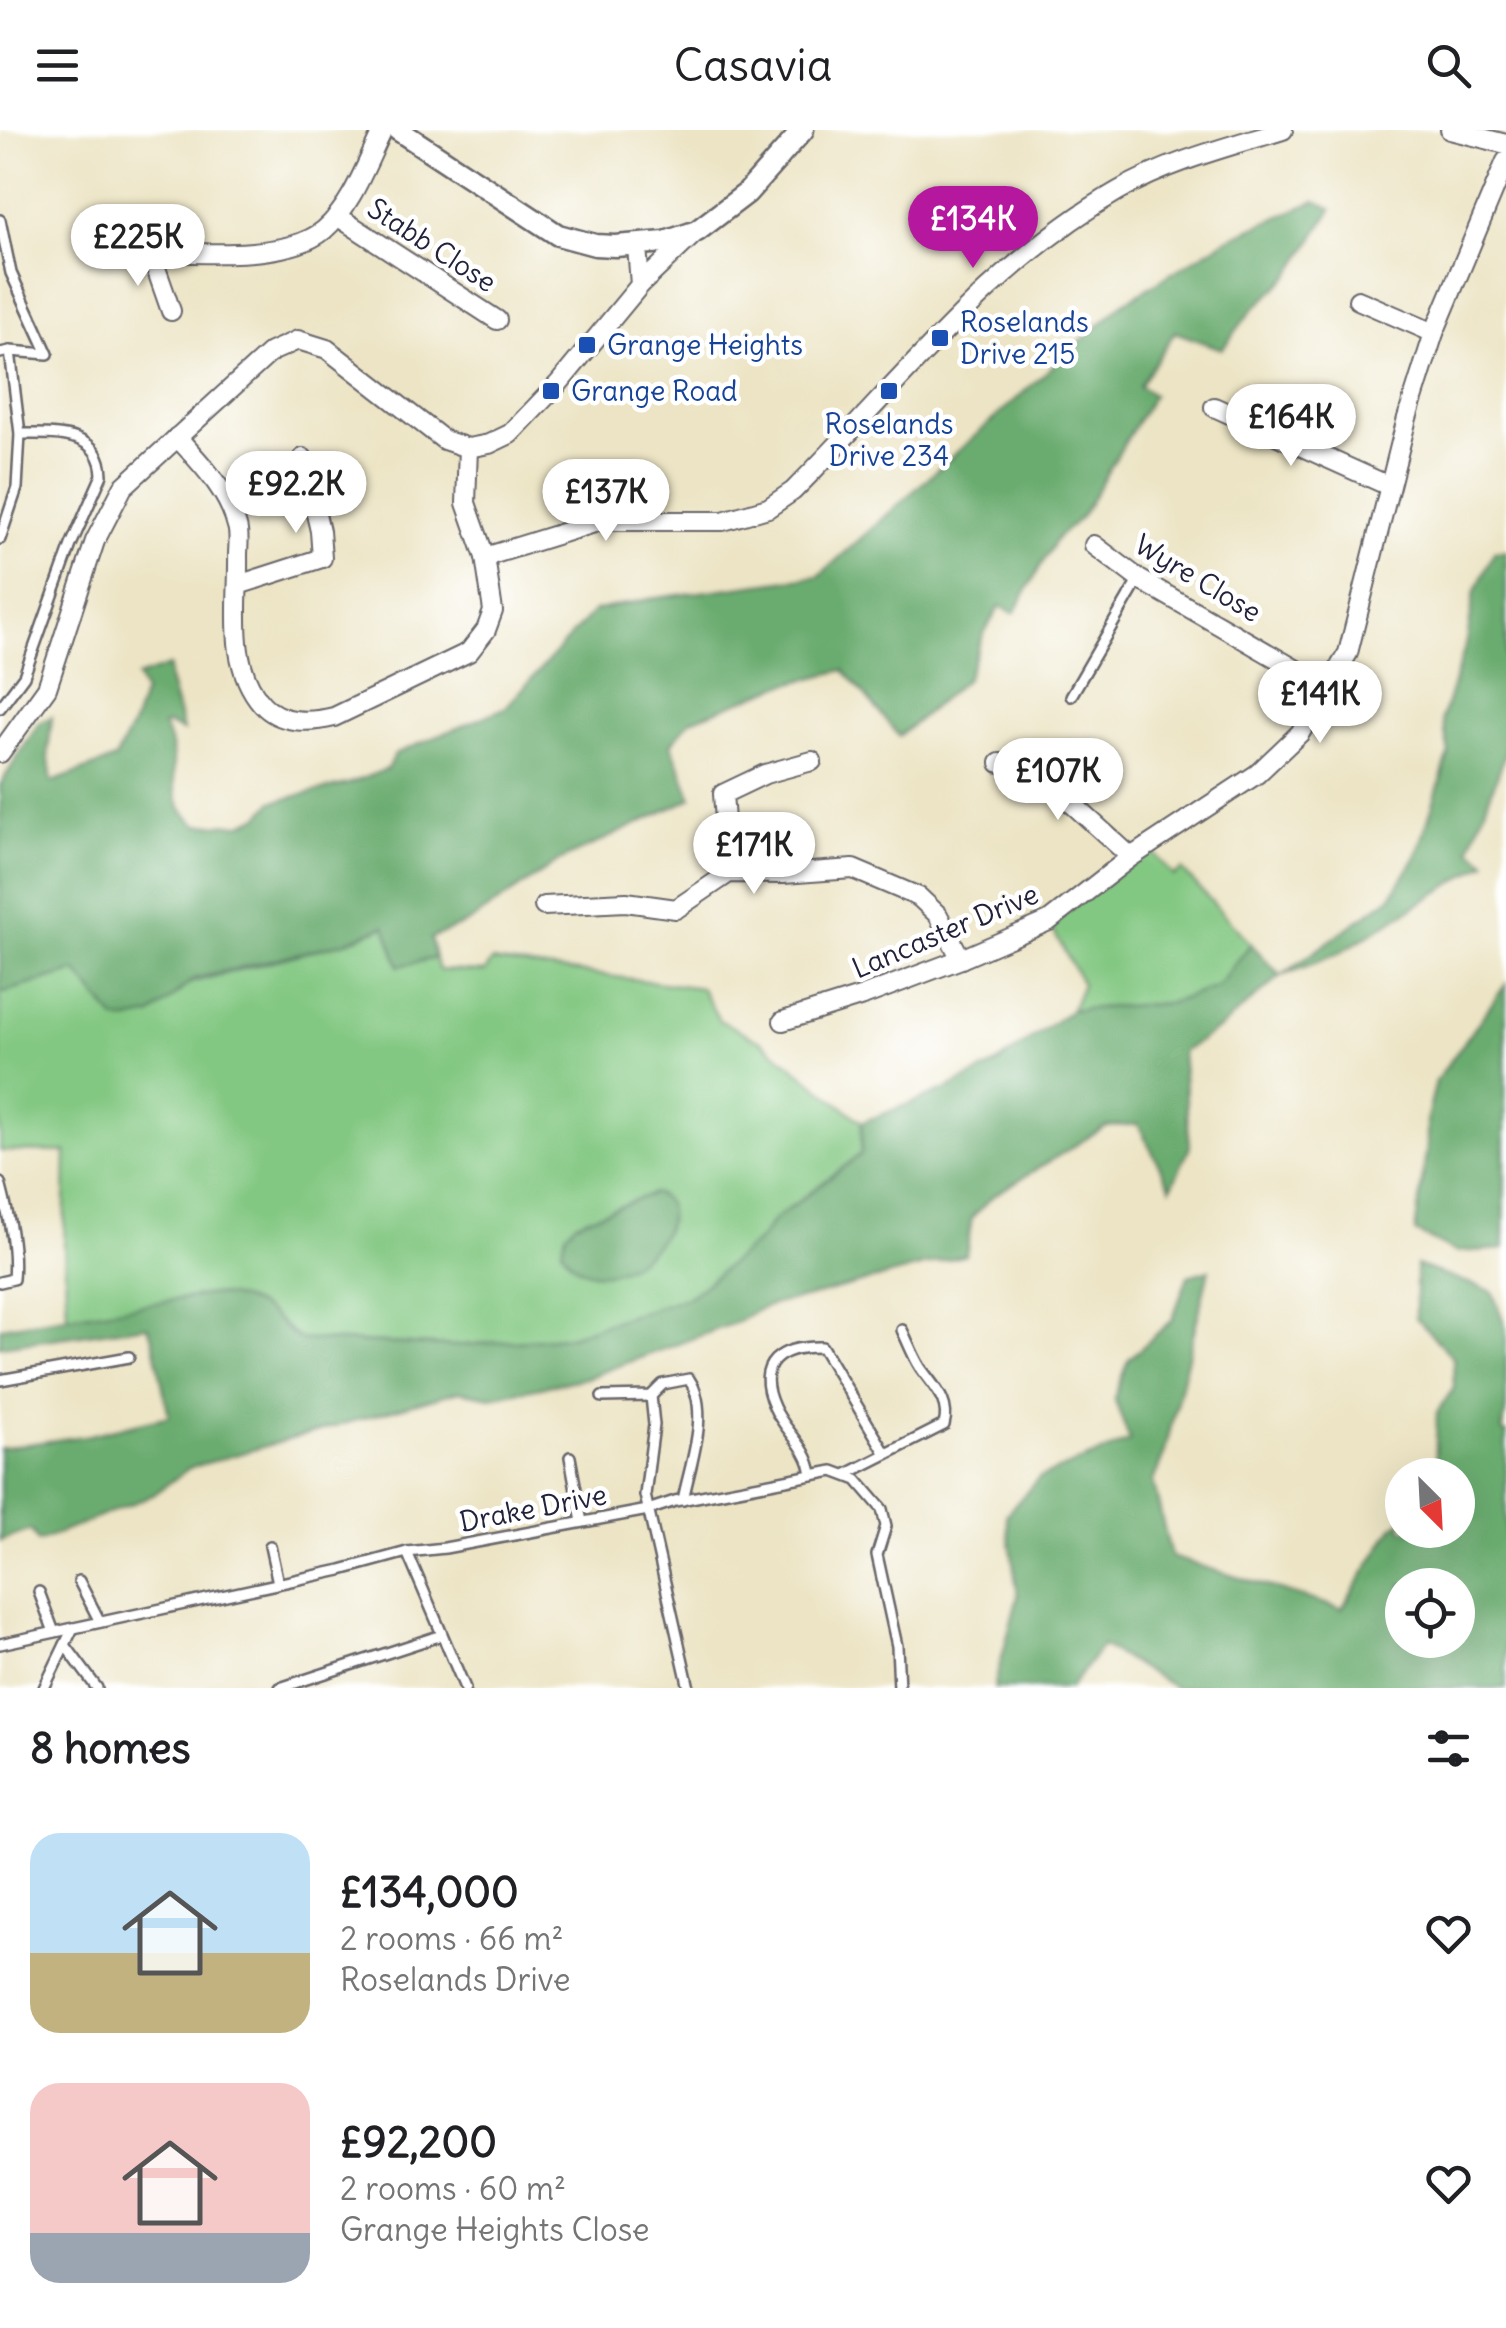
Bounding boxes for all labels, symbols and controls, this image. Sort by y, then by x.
text: Casavia [674,37,832,93]
icon: menu [30,38,85,93]
icon: search [1421,38,1476,93]
pin: £134K [903,186,1043,271]
street label: Stabb Close [361,190,503,300]
text: £134K [930,198,1016,239]
pin: £225K [68,204,208,289]
text: £225K [93,216,183,257]
place label: Roselands Drive 215 [960,304,1089,372]
place label: Grange Heights [607,327,803,363]
marker: Roselands Drive 215 [929,327,951,349]
marker: Grange Heights [576,334,598,356]
place label: Grange Road [571,373,738,409]
marker: Grange Road [540,380,562,402]
marker: Roselands Drive 234 [878,380,900,402]
pin: £164K [1221,384,1361,469]
text: £164K [1248,396,1334,437]
place label: Roselands Drive 234 [825,406,953,474]
pin: £92.2K [215,451,377,536]
pin: £137K [536,459,676,544]
text: £92.2K [247,463,345,504]
text: £137K [564,471,648,512]
street label: Wyre Close [1128,526,1268,630]
pin: £141K [1250,661,1390,746]
text: £141K [1280,673,1360,714]
pin: £107K [988,738,1128,823]
text: £107K [1015,750,1101,791]
pin: £171K [684,812,824,897]
text: £171K [715,824,793,865]
street label: Lancaster Drive [847,876,1043,986]
north arrow [1385,1458,1475,1548]
map controls [1385,1458,1475,1658]
street label: Drake Drive [456,1476,610,1540]
button: locate [1385,1568,1475,1658]
icon: filters [1421,1721,1476,1776]
text: 8 homes [30,1722,191,1774]
text: £134,000 [340,1866,519,1918]
icon: home [110,1873,230,1993]
icon: heart [1421,1906,1476,1961]
text: 2 rooms · 66 m² [340,1918,563,1959]
text: Roselands Drive [340,1959,571,2000]
text: £92,200 [340,2116,497,2168]
icon: home [110,2123,230,2243]
icon: heart [1421,2156,1476,2211]
text: 2 rooms · 60 m² [340,2168,566,2209]
text: Grange Heights Close [340,2209,650,2250]

